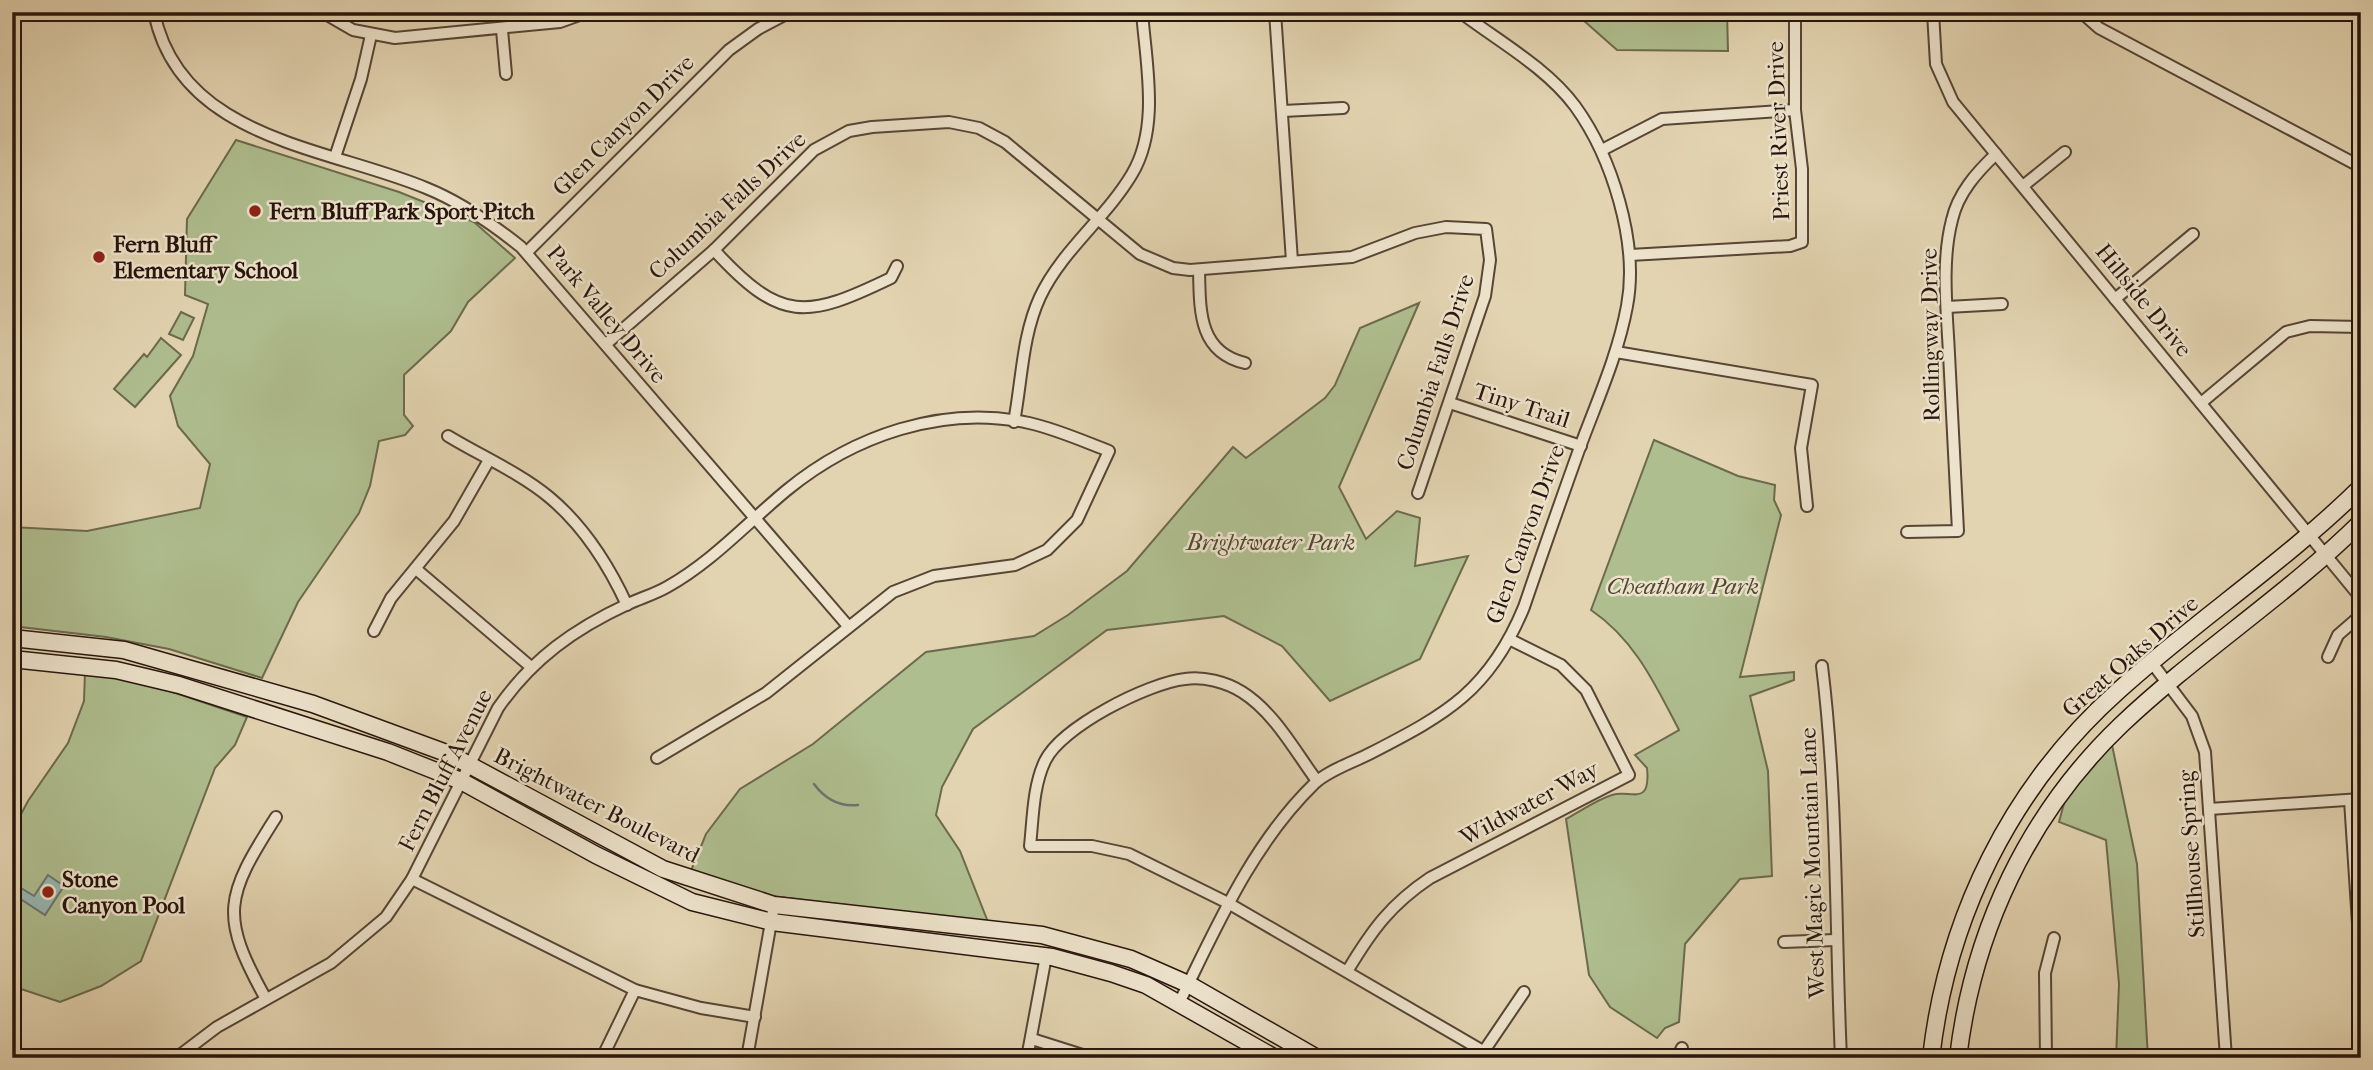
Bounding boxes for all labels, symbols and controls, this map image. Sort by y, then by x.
street label: Priest River Drive [1762,41,1795,221]
street label: Glen Canyon Drive [547,49,700,202]
street label: Columbia Falls Drive [643,126,811,285]
place label: Fern Bluff Park Sport Pitch [268,198,536,225]
marker: Fern Bluff Park Sport Pitch [247,203,263,219]
place label: Fern Bluff Elementary School [112,231,299,284]
street label: Hillside Drive [2090,238,2197,362]
street label: Park Valley Drive [541,240,672,389]
street label: Rollingway Drive [1915,248,1946,422]
marker: Fern Bluff Elementary School [91,249,107,265]
street label: Columbia Falls Drive [1391,271,1480,474]
street label: Tiny Trail [1471,377,1574,434]
street label: Glen Canyon Drive [1481,441,1570,627]
park label: Brightwater Park [1185,529,1355,556]
park label: Cheatham Park [1607,573,1759,600]
street label: Great Oaks Drive [2057,590,2204,723]
street label: Fern Bluff Avenue [393,685,498,856]
street label: West Magic Mountain Lane [1794,727,1831,1000]
street label: Brightwater Boulevard [489,742,705,869]
street label: Wildwater Way [1454,755,1604,852]
street label: Stillhouse Spring [2172,768,2211,939]
place label: Stone Canyon Pool [62,866,186,919]
marker: Stone Canyon Pool [40,884,56,900]

